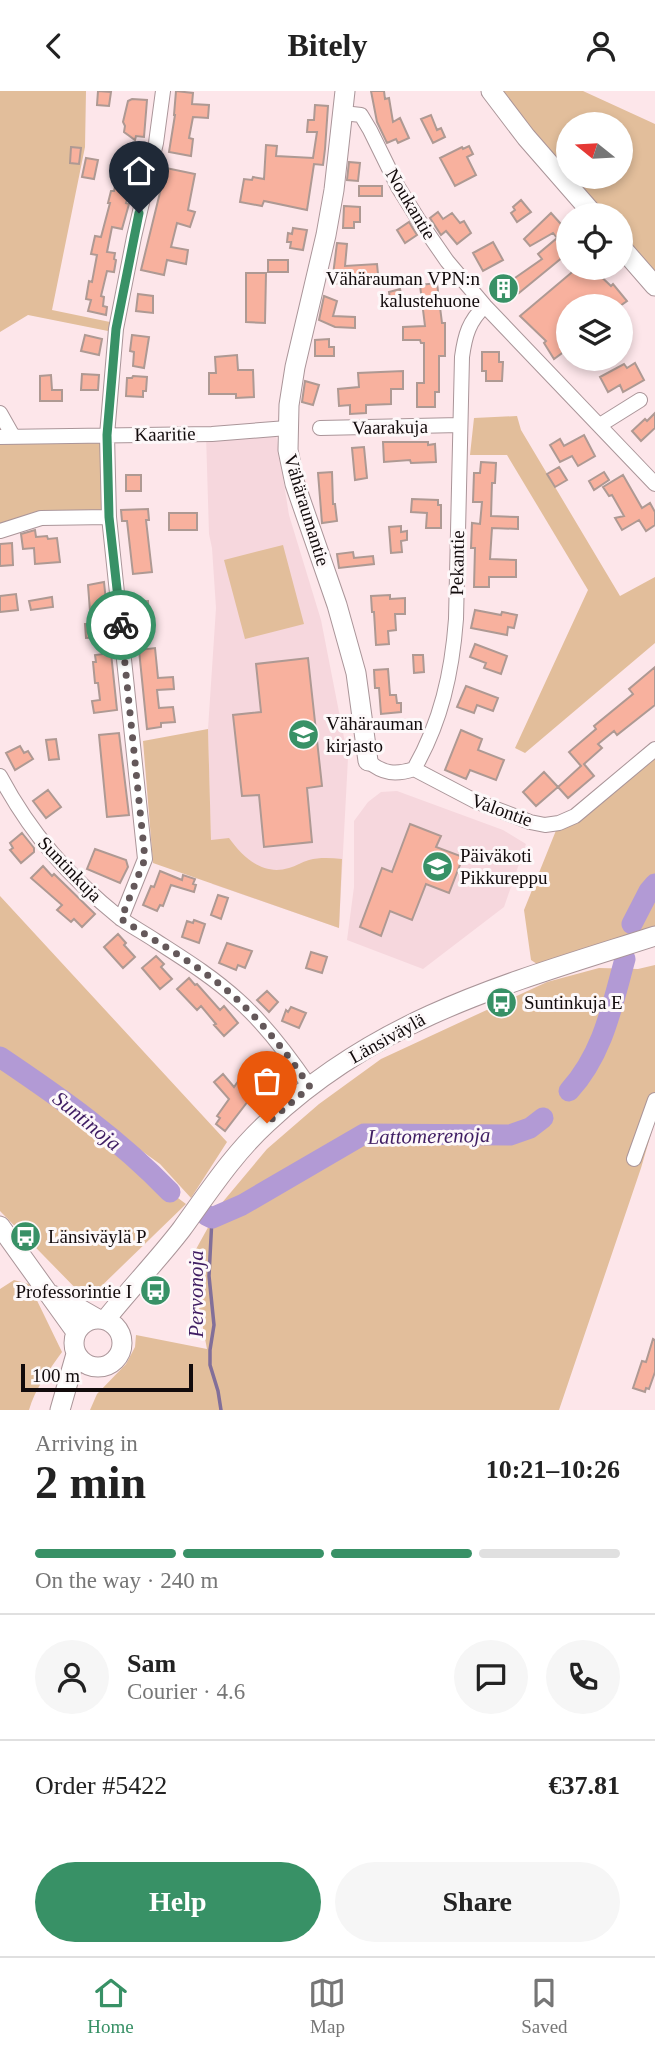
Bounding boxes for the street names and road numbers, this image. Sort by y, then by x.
street label: Noukantie [382,165,440,243]
street label: Vaarakuja [352,416,429,438]
street label: Kaaritie [134,423,196,445]
street label: Vähäraumantie [280,451,334,569]
street label: Pekantie [446,530,468,596]
street label: Valontie [469,789,535,831]
street label: Suntinkuja [34,832,107,906]
street label: Länsiväylä [345,1008,429,1067]

